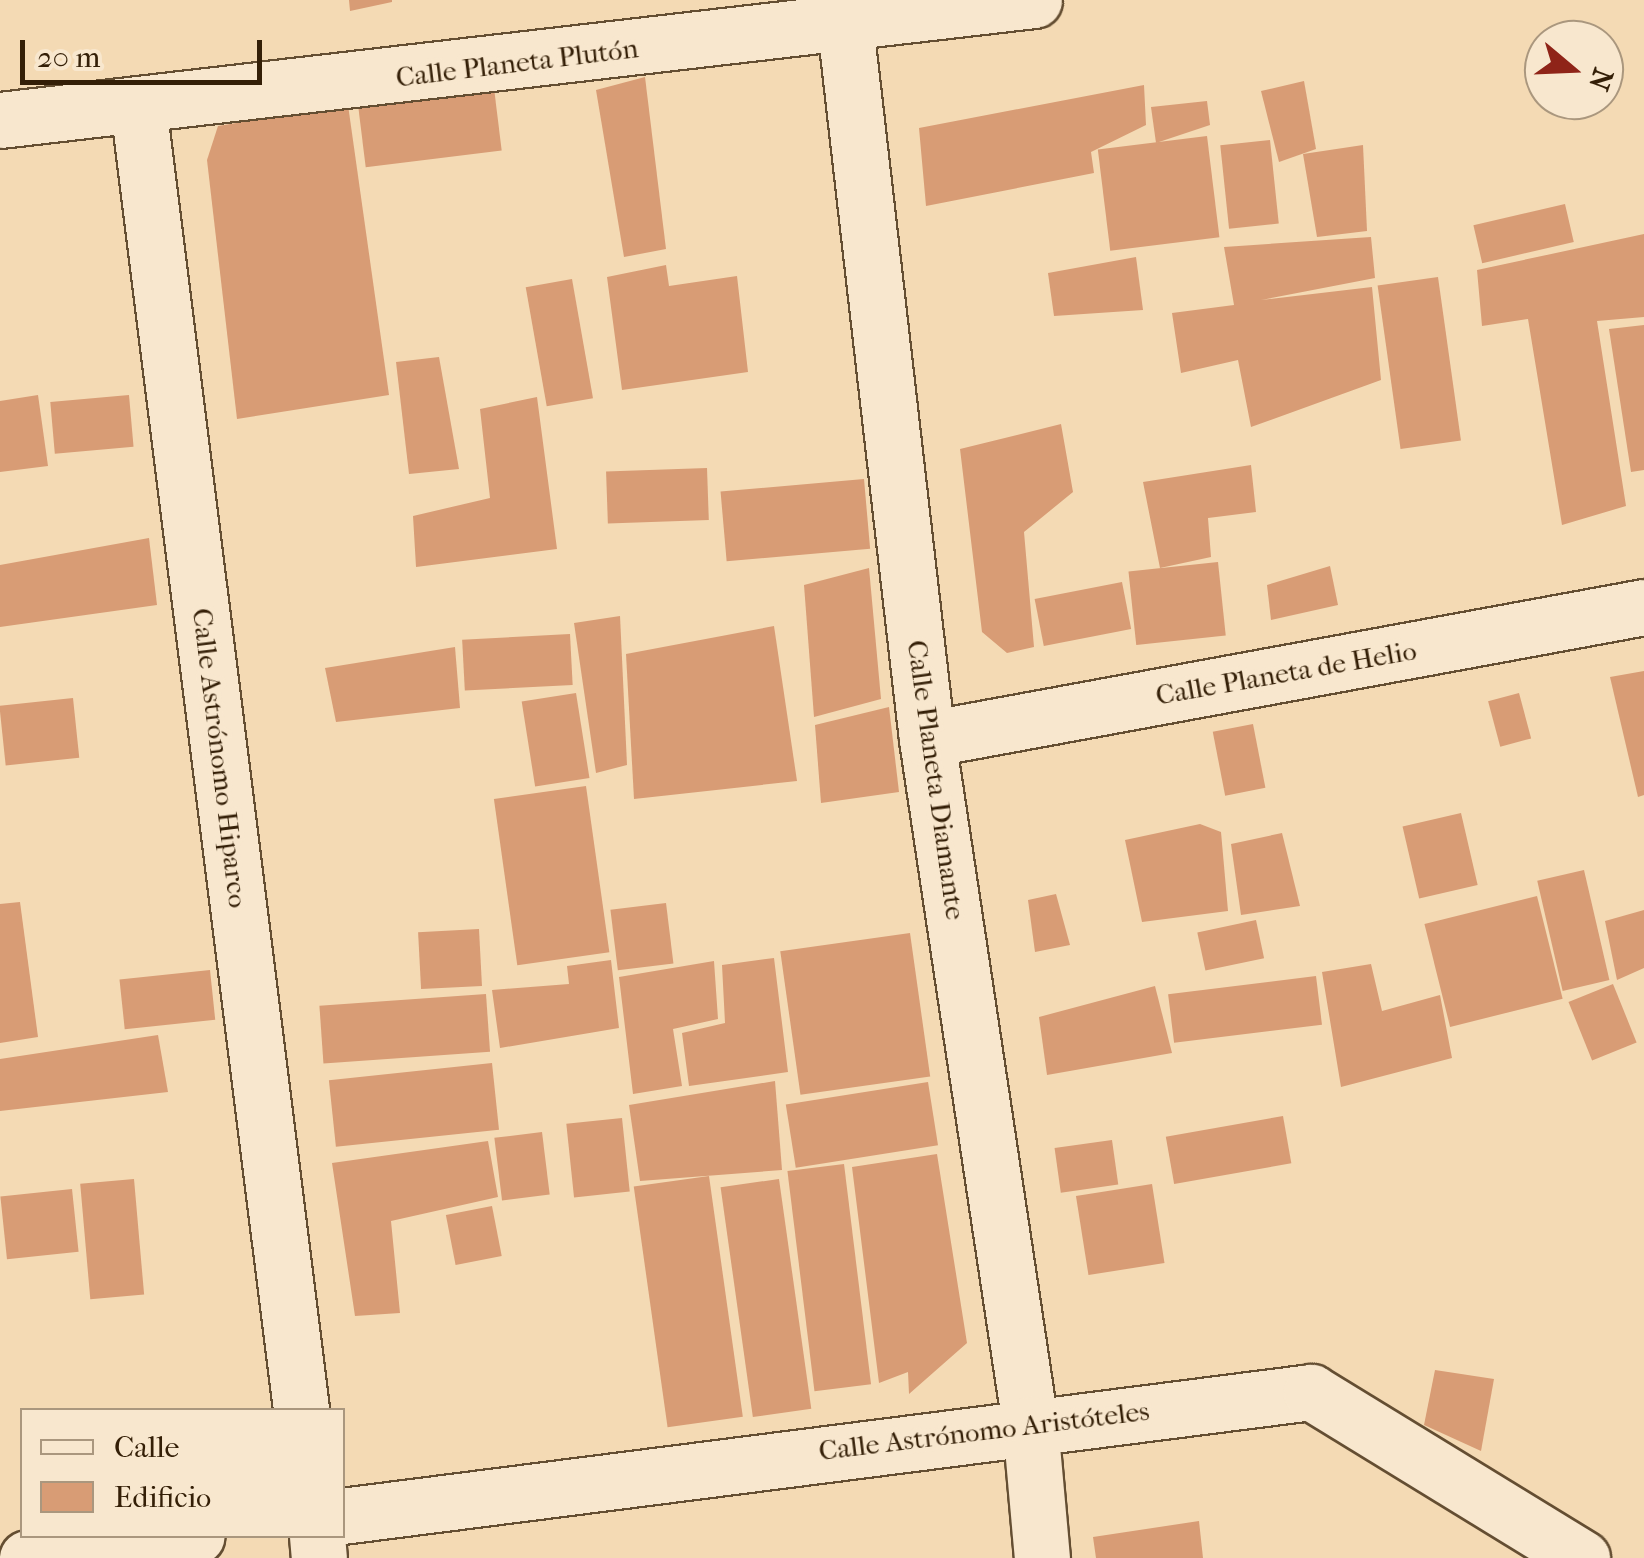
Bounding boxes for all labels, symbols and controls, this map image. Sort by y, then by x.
scale bar [25,20,268,82]
north arrow [1524,20,1624,120]
street label: Calle Planeta Plutón [394,31,640,95]
text: 20 m [37,40,100,75]
text: N [1582,64,1620,95]
street label: Calle Astrónomo Hiparco [185,606,255,910]
street label: Calle Planeta de Helio [1153,634,1419,712]
street label: Calle Planeta Diamante [900,638,972,922]
street label: Calle Astrónomo Aristóteles [817,1394,1151,1468]
legend [20,1408,345,1538]
text: Calle [114,1430,179,1465]
text: Edificio [114,1480,211,1515]

